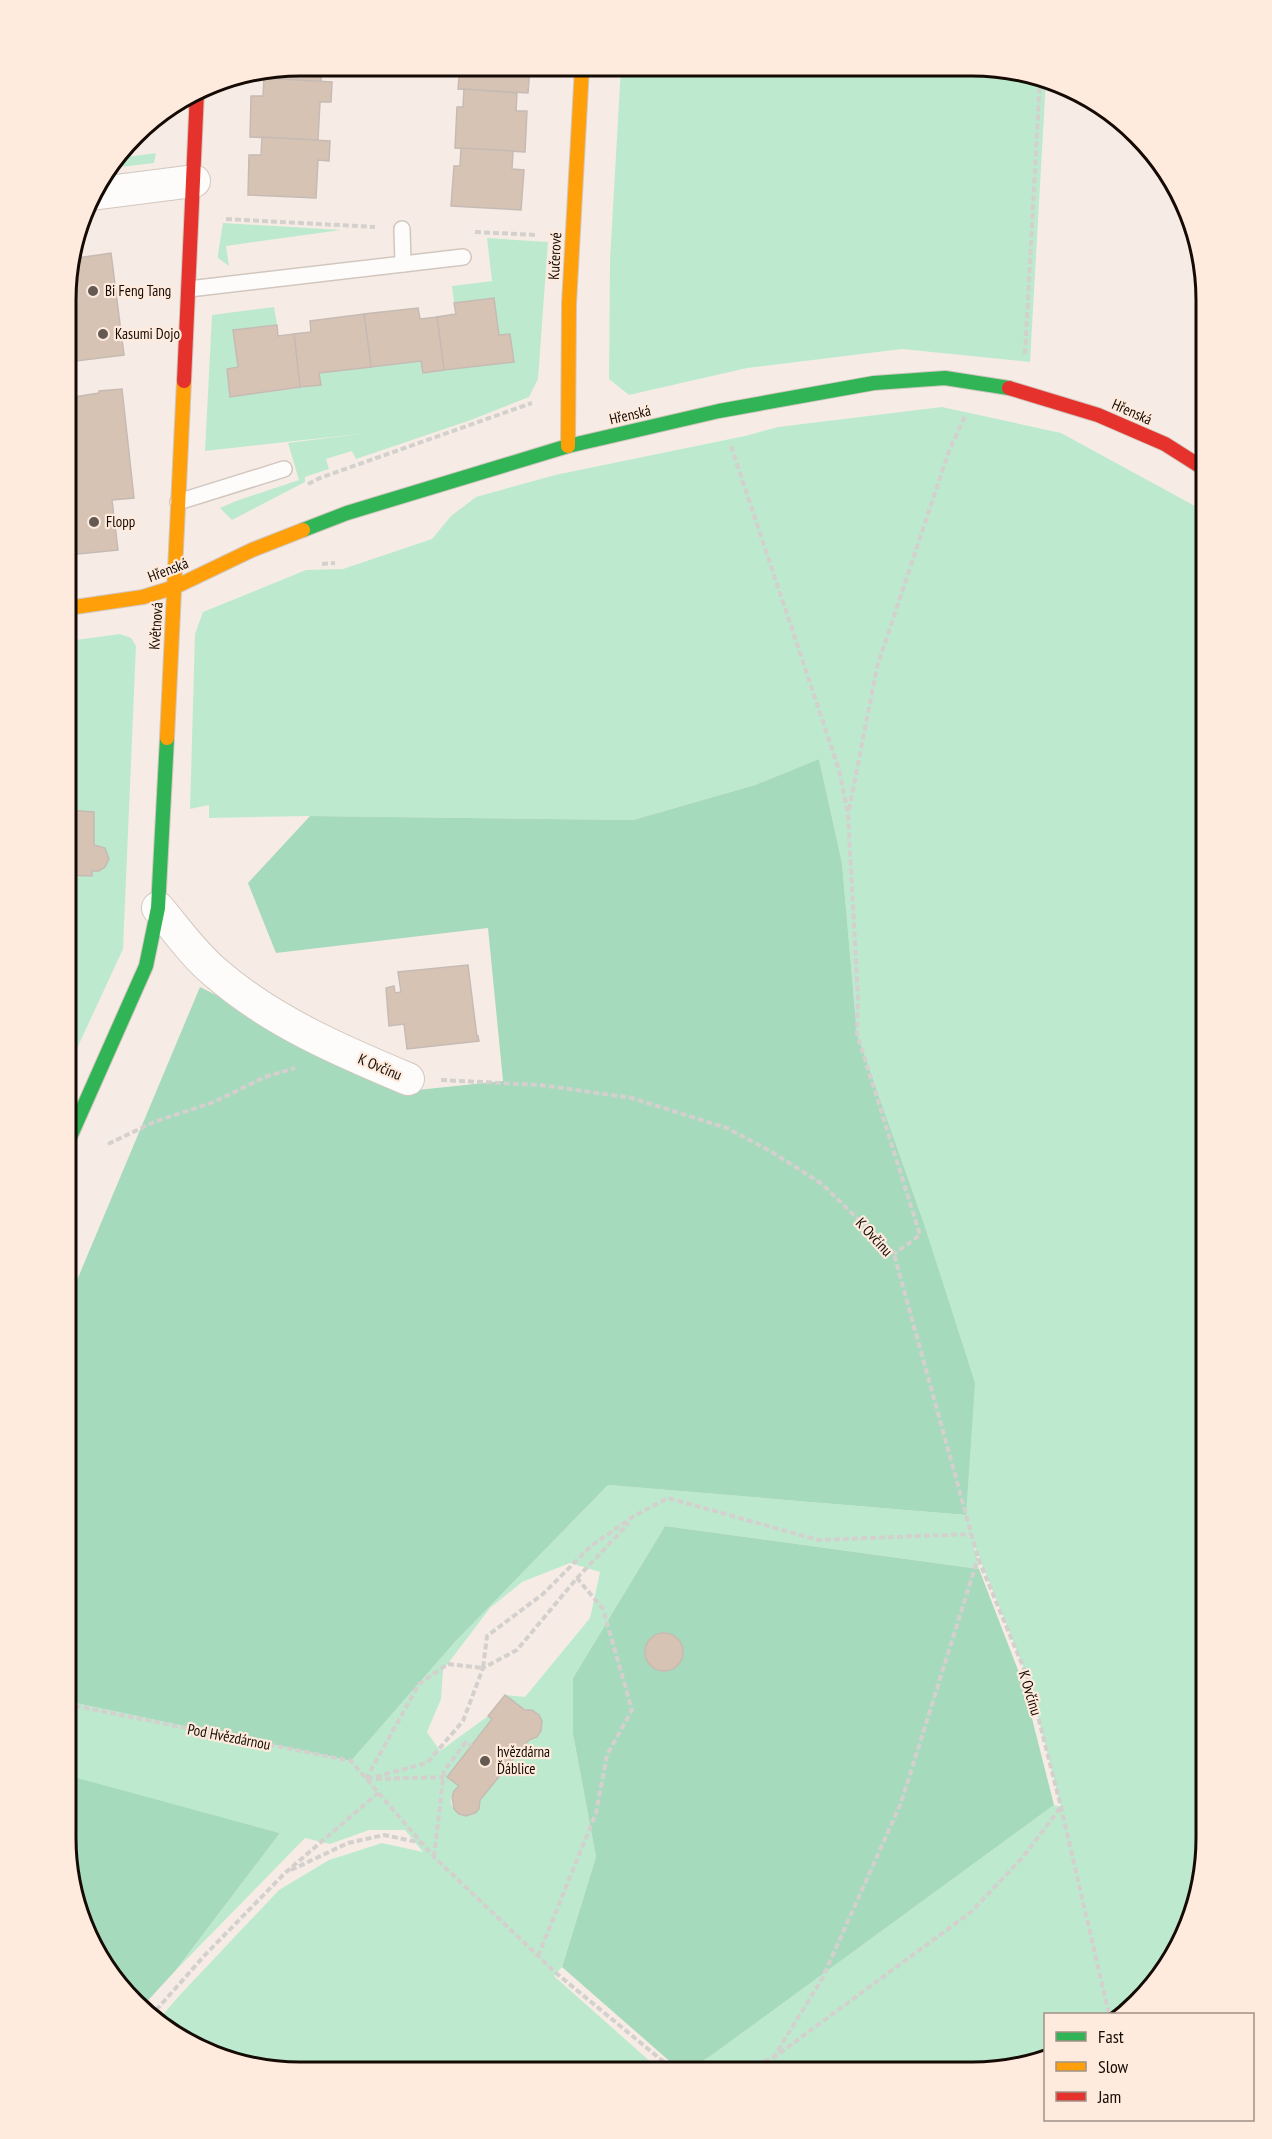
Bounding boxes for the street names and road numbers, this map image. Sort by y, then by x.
street label: Kučerové [544,232,565,280]
street label: Hřenská [1109,394,1155,429]
street label: Hřenská [607,401,652,428]
street label: Hřenská [145,553,191,586]
street label: Květnová [144,602,167,650]
street label: K Ovčínu [355,1049,405,1084]
street label: K Ovčínu [852,1213,897,1260]
street label: K Ovčínu [1015,1668,1046,1718]
street label: Pod Hvězdárnou [186,1719,272,1754]

